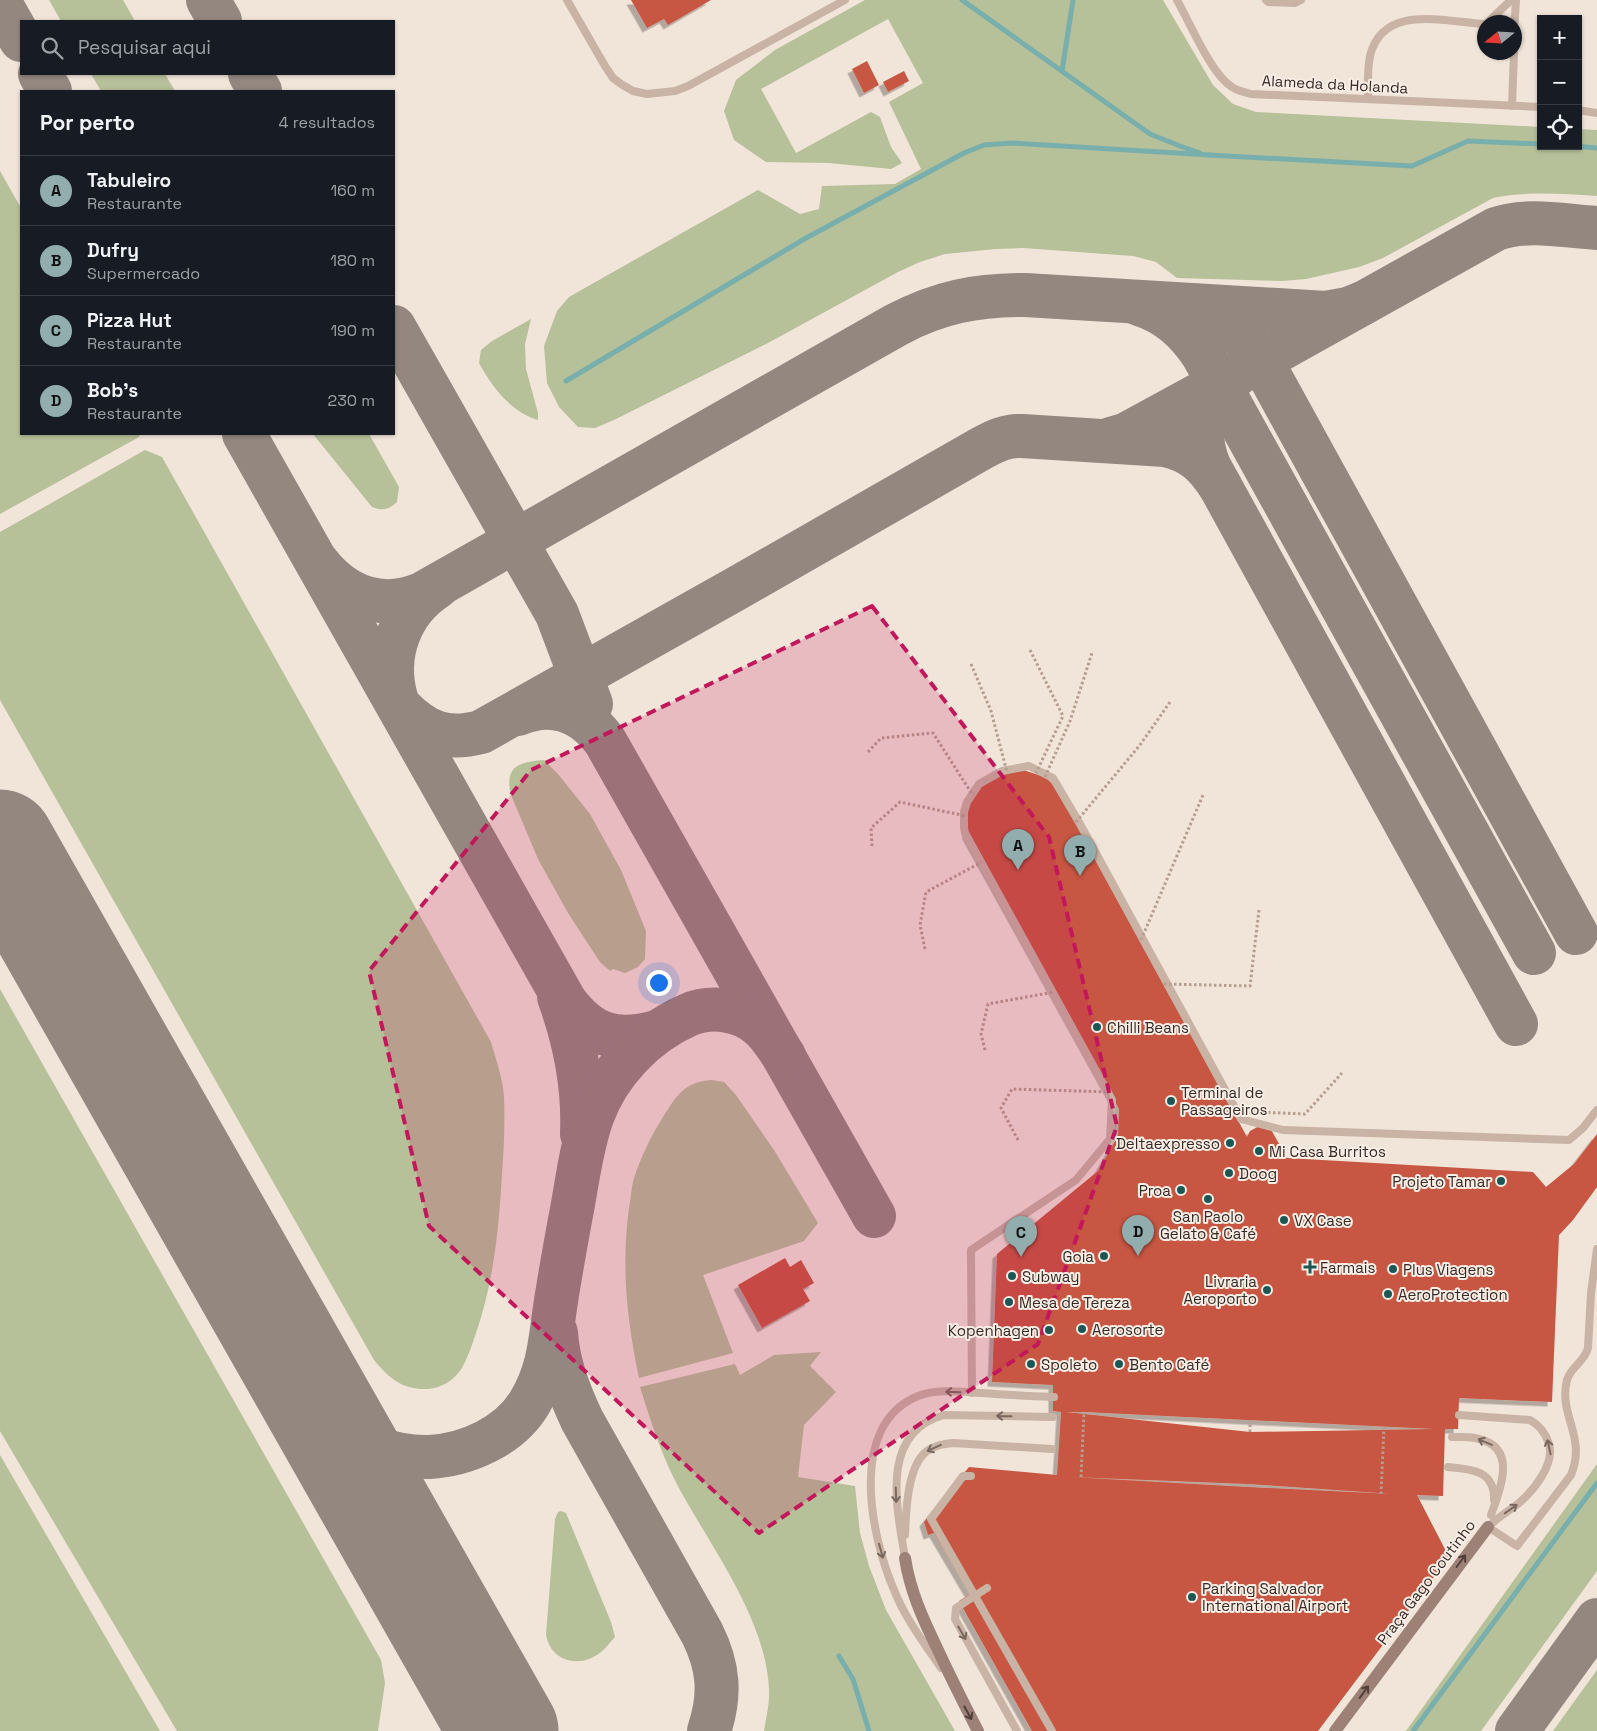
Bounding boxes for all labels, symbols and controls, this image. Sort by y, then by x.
north arrow [1477,15,1522,60]
map controls [1537,15,1582,150]
button: + [1537,15,1582,60]
search box [20,20,395,75]
icon: search [38,34,66,62]
text: Pesquisar aqui [78,35,211,60]
button: − [1537,60,1582,105]
street label: Alameda da Holanda [1261,71,1409,97]
button: locate [1537,105,1582,150]
text: Por perto [40,109,135,136]
text: 4 resultados [279,112,375,133]
text: Tabuleiro [87,168,171,193]
text: A [51,180,61,201]
text: 160 m [330,180,375,201]
text: Restaurante [87,193,182,214]
text: Dufry [87,238,139,263]
text: B [51,250,61,271]
text: 180 m [330,250,375,271]
text: Supermercado [87,263,200,284]
text: Pizza Hut [87,308,172,333]
text: C [51,320,61,341]
text: 190 m [330,320,375,341]
text: Restaurante [87,333,182,354]
text: Bob's [87,378,138,403]
text: D [51,390,61,411]
text: 230 m [328,390,375,411]
text: Restaurante [87,403,182,424]
pin: A [1002,829,1034,870]
pin: B [1064,835,1096,876]
your location [646,970,672,996]
place label: Chilli Beans [1107,1018,1189,1037]
marker: Chilli Beans [1091,1021,1103,1033]
place label: Terminal de Passageiros [1181,1083,1267,1119]
marker: Terminal de Passageiros [1165,1095,1177,1107]
place label: Deltaexpresso [1116,1134,1220,1153]
marker: Deltaexpresso [1224,1137,1236,1149]
place label: Mi Casa Burritos [1269,1142,1386,1161]
marker: Mi Casa Burritos [1253,1145,1265,1157]
place label: Doog [1239,1164,1277,1183]
marker: Doog [1223,1167,1235,1179]
place label: Projeto Tamar [1392,1172,1491,1191]
marker: Projeto Tamar [1495,1175,1507,1187]
place label: Proa [1139,1181,1171,1200]
marker: Proa [1175,1184,1187,1196]
marker: San Paolo Gelato & Café [1202,1193,1214,1205]
place label: San Paolo Gelato & Café [1160,1207,1256,1243]
place label: VX Case [1294,1211,1352,1230]
marker: VX Case [1278,1214,1290,1226]
pin: D [1122,1215,1154,1256]
pin: C [1005,1216,1037,1257]
place label: Goia [1063,1247,1094,1266]
marker: Goia [1098,1250,1110,1262]
place label: Farmais [1320,1258,1375,1277]
place label: Plus Viagens [1403,1260,1494,1279]
marker: Farmais [1304,1261,1316,1273]
marker: Plus Viagens [1387,1263,1399,1275]
place label: Subway [1022,1267,1079,1286]
marker: Subway [1006,1270,1018,1282]
place label: Livraria Aeroporto [1184,1272,1257,1308]
marker: Livraria Aeroporto [1261,1284,1273,1296]
place label: AeroProtection [1398,1285,1508,1304]
marker: AeroProtection [1382,1288,1394,1300]
place label: Mesa de Tereza [1019,1293,1130,1312]
marker: Mesa de Tereza [1003,1296,1015,1308]
place label: Aerosorte [1092,1320,1163,1339]
place label: Kopenhagen [948,1321,1039,1340]
marker: Aerosorte [1076,1323,1088,1335]
marker: Kopenhagen [1043,1324,1055,1336]
place label: Spoleto [1041,1355,1097,1374]
place label: Bento Café [1129,1355,1210,1374]
marker: Spoleto [1025,1358,1037,1370]
marker: Bento Café [1113,1358,1125,1370]
one-way arrow [945,1387,962,1397]
one-way arrow [996,1411,1012,1421]
one-way arrow [1478,1436,1493,1446]
one-way arrow [1544,1439,1553,1455]
one-way arrow [927,1444,942,1453]
one-way arrow [891,1486,901,1503]
one-way arrow [1503,1504,1517,1514]
street label: Praça Gago Coutinho [1373,1516,1479,1648]
one-way arrow [877,1543,886,1559]
one-way arrow [1456,1555,1467,1568]
place label: Parking Salvador International Airport [1202,1579,1349,1615]
marker: Parking Salvador International Airport [1186,1591,1198,1603]
one-way arrow [957,1625,967,1640]
one-way arrow [1359,1685,1369,1699]
one-way arrow [964,1705,974,1720]

